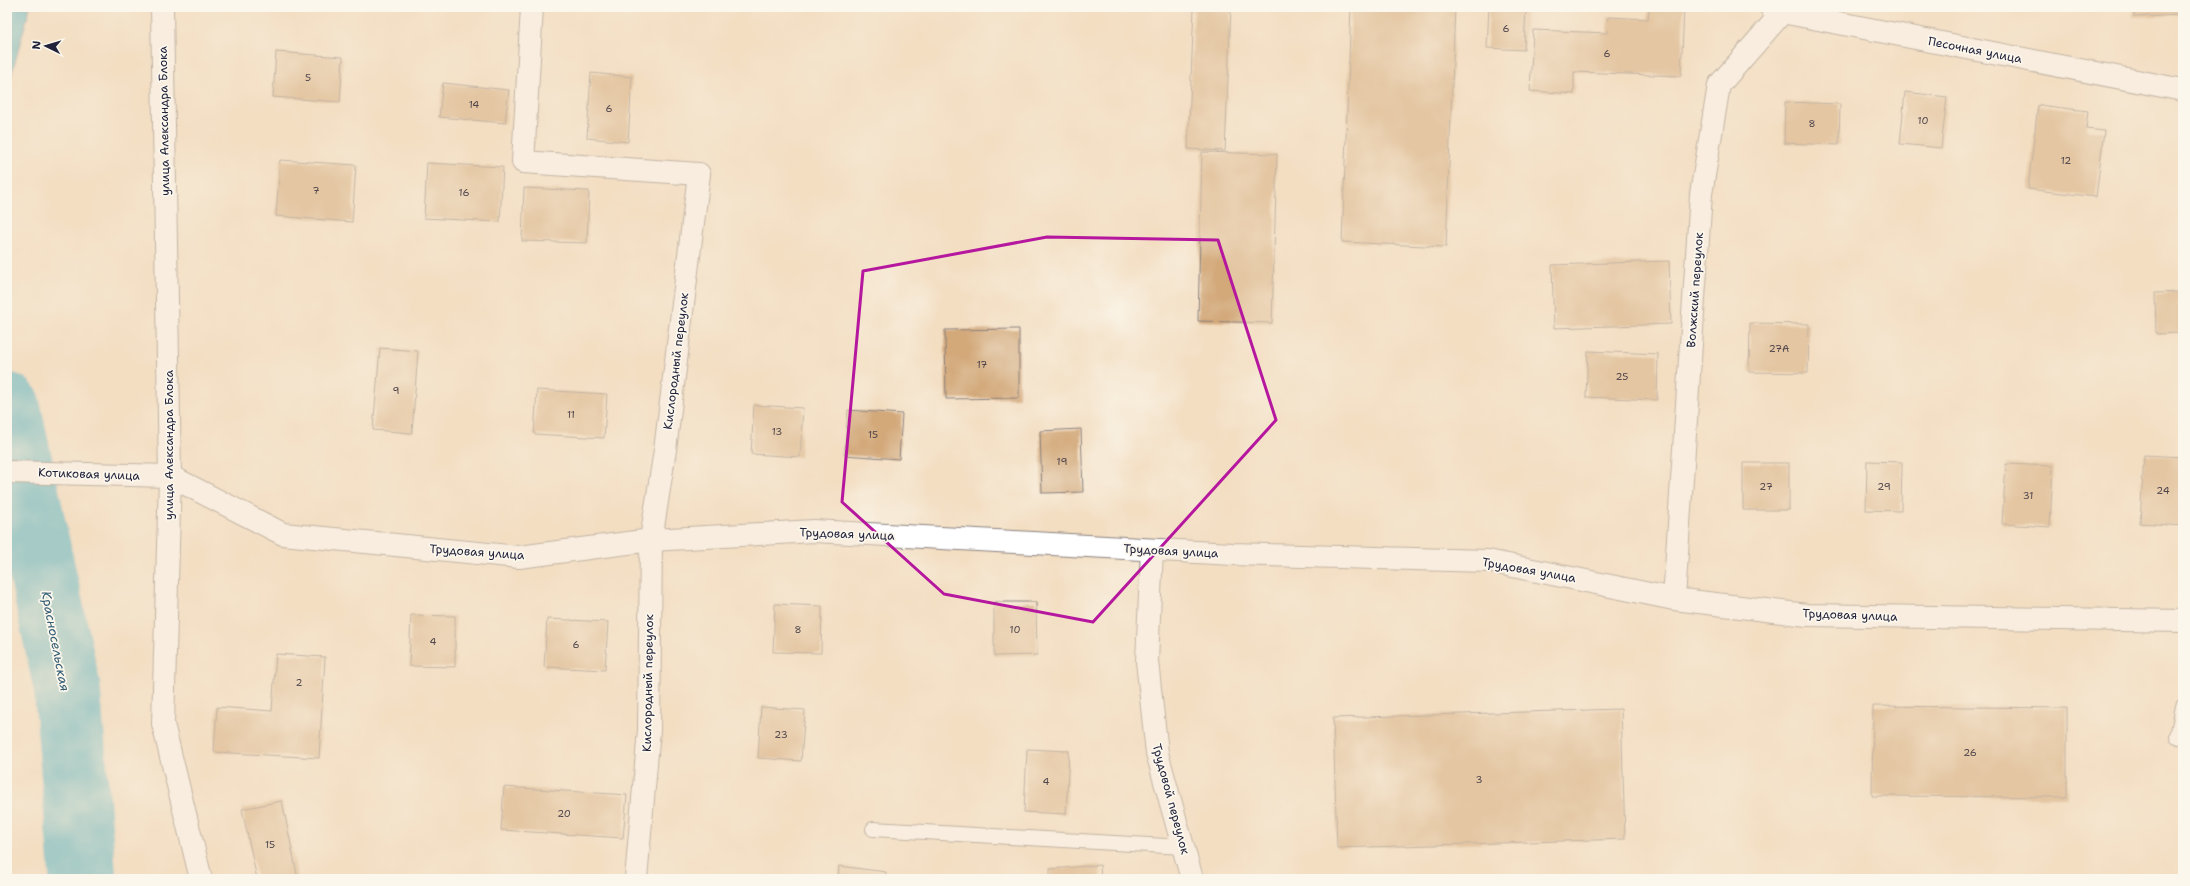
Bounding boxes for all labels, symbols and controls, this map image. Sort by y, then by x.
house number: 6 [1503,22,1510,35]
north arrow [26,26,66,66]
street label: Песочная улица [1927,33,2024,67]
text: N [29,40,44,50]
street label: улица Александра Блока [155,45,173,196]
house number: 6 [1604,47,1611,60]
house number: 5 [305,71,311,84]
house number: 14 [469,98,479,111]
house number: 6 [606,102,613,115]
house number: 10 [1918,114,1928,127]
house number: 8 [1809,117,1816,130]
house number: 12 [2061,154,2071,167]
house number: 7 [313,184,320,197]
house number: 16 [459,186,469,199]
street label: Волжский переулок [1683,231,1707,348]
street label: Кислородный переулок [660,291,692,430]
house number: 27А [1769,342,1789,355]
house number: 17 [977,358,987,371]
street label: улица Александра Блока [161,370,177,520]
house number: 25 [1616,370,1628,383]
house number: 9 [393,384,400,397]
house number: 11 [567,408,575,421]
house number: 13 [772,425,782,438]
house number: 15 [868,428,878,441]
house number: 19 [1057,455,1067,468]
street label: Котиковая улица [38,464,141,484]
house number: 27 [1759,480,1773,493]
house number: 29 [1877,480,1891,493]
house number: 24 [2156,484,2170,497]
house number: 31 [2023,489,2033,502]
street label: Трудовая улица [799,524,895,544]
street label: Трудовая улица [429,541,526,563]
street label: Трудовая улица [1123,541,1219,562]
street label: Трудовая улица [1481,554,1578,586]
water label: Красносельская [37,590,74,693]
street label: Трудовая улица [1802,605,1898,625]
street label: Кислородный переулок [639,613,657,752]
house number: 8 [795,623,802,636]
house number: 10 [1010,623,1020,636]
house number: 4 [430,635,437,648]
house number: 6 [573,638,580,651]
house number: 2 [296,676,303,689]
house number: 23 [774,728,788,741]
street label: Трудовой переулок [1149,742,1194,857]
house number: 26 [1963,746,1977,759]
house number: 3 [1476,773,1483,786]
house number: 4 [1043,775,1050,788]
house number: 20 [557,807,571,820]
house number: 15 [265,838,275,851]

